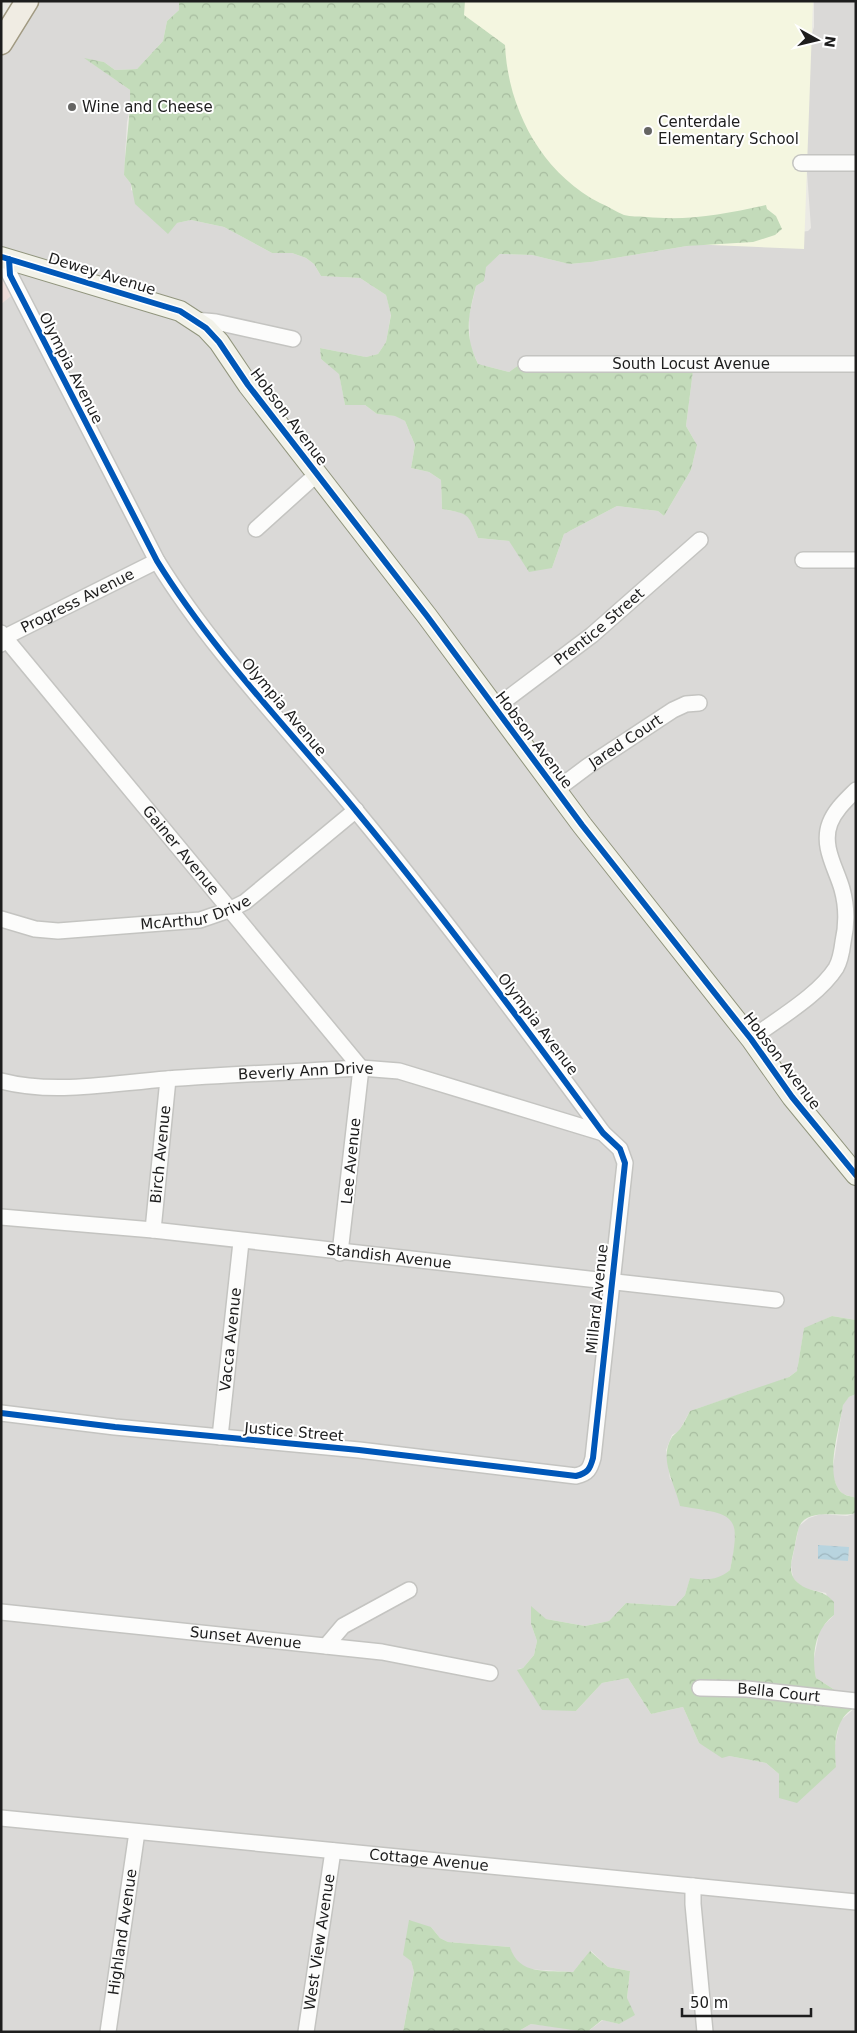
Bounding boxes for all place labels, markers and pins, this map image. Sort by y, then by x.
place label: Wine and Cheese [82,98,213,116]
marker: Wine and Cheese [66,101,78,113]
place label: Centerdale Elementary School [658,113,799,148]
marker: Centerdale Elementary School [642,125,654,137]

